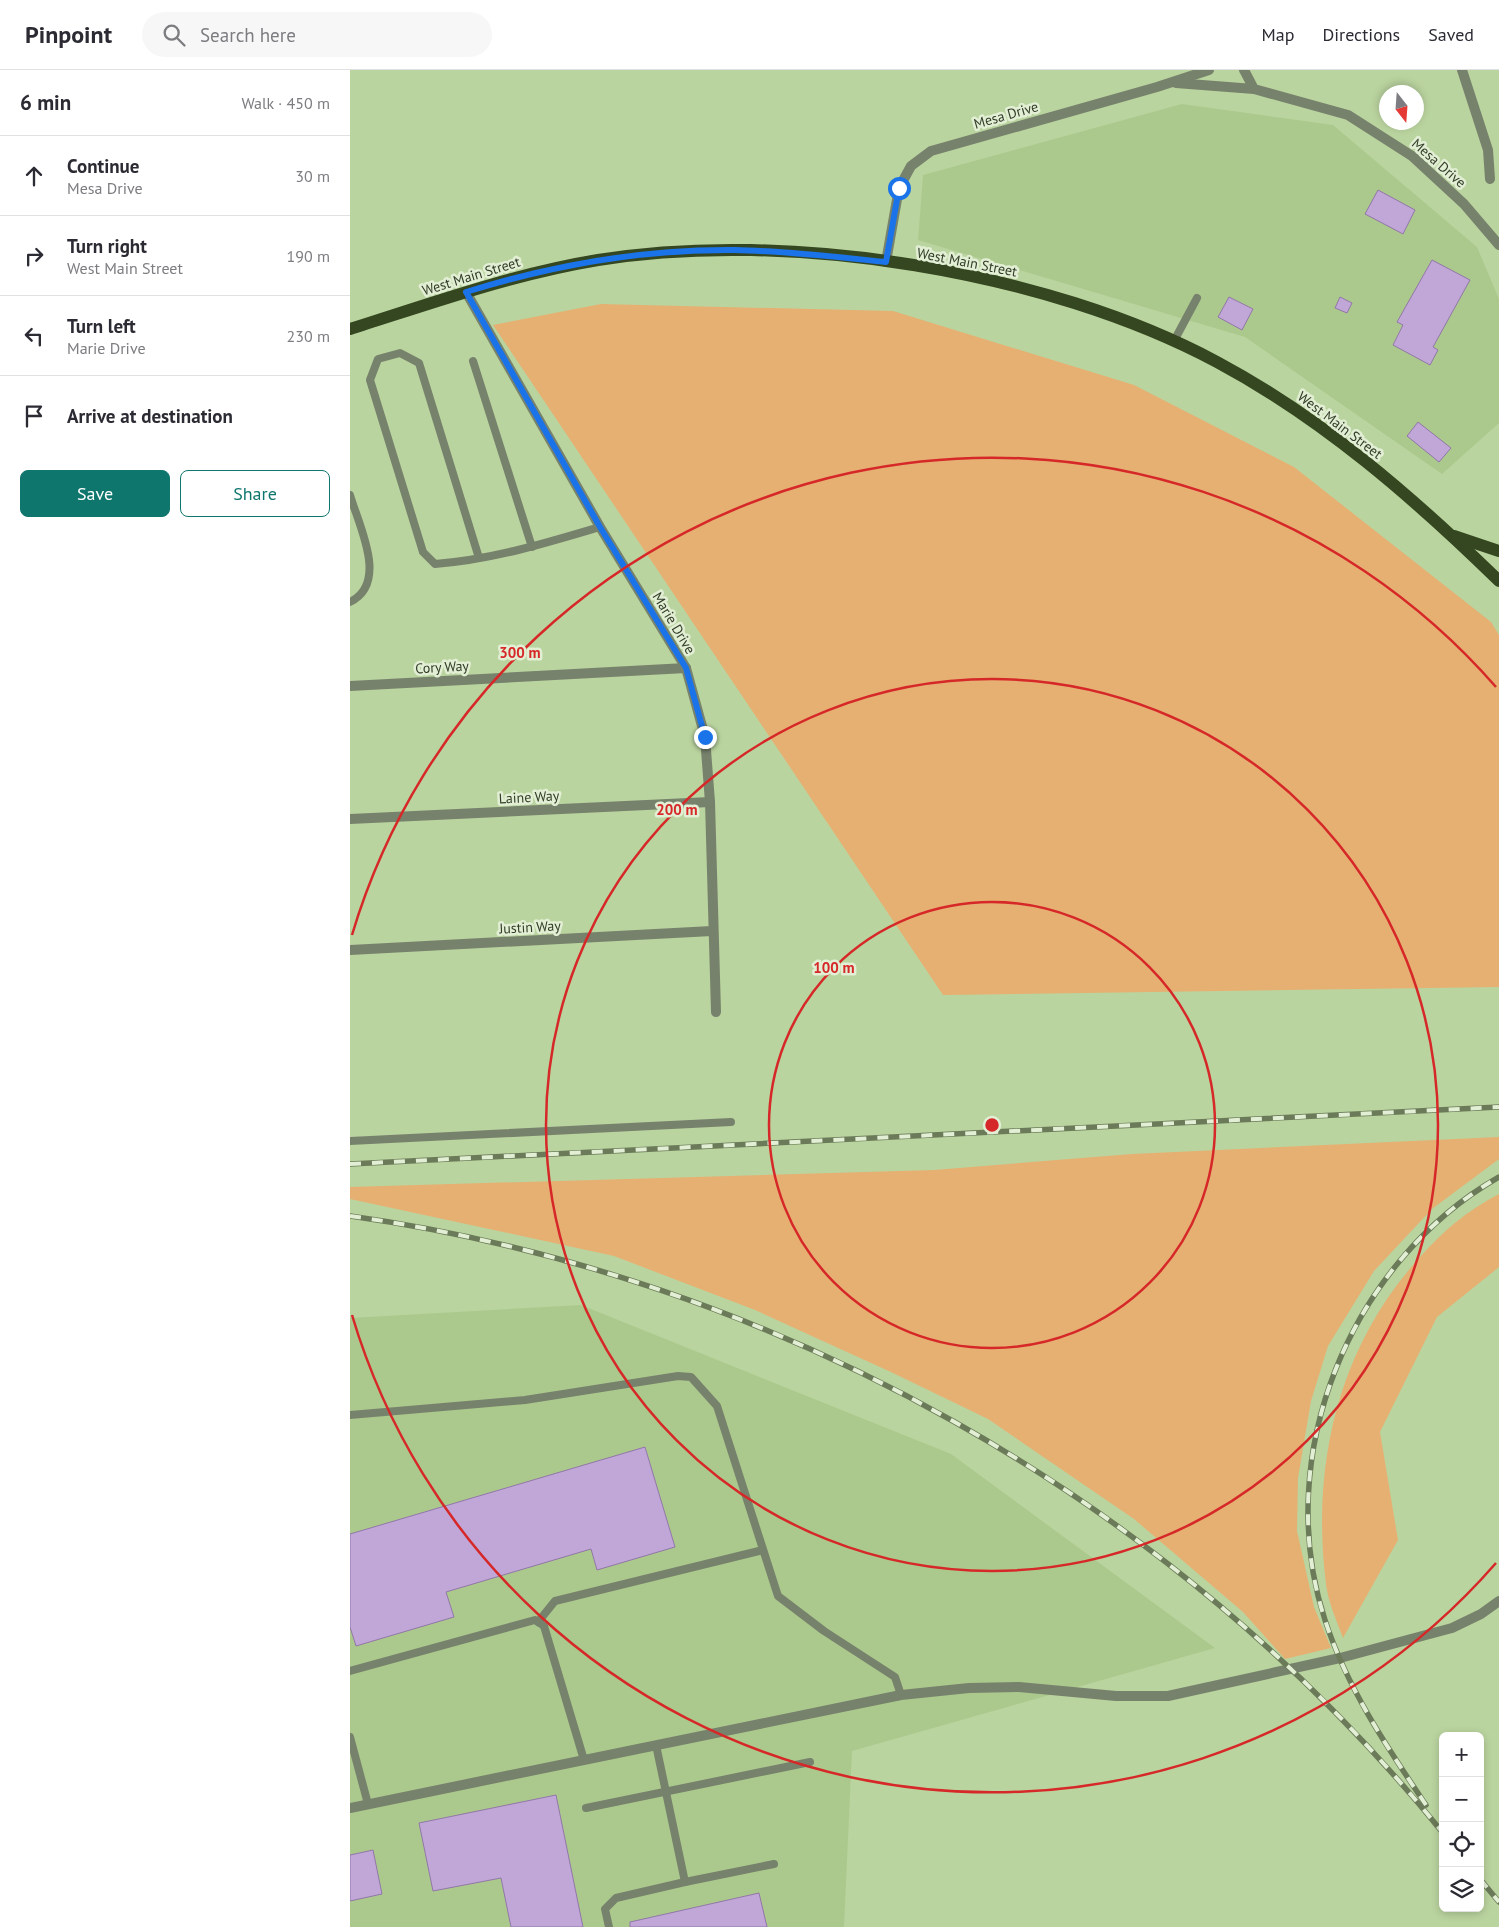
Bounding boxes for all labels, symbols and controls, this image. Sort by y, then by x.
search box [142,12,492,57]
text: Pinpoint [25,19,112,50]
icon: search [160,21,188,49]
text: Search here [200,23,296,47]
text: Map [1262,23,1294,46]
text: Directions [1322,23,1400,46]
text: Saved [1428,23,1474,46]
north arrow [1379,85,1424,130]
text: 6 min [20,89,71,116]
text: Walk · 450 m [241,93,330,113]
street label: Mesa Drive [972,97,1040,133]
street label: Mesa Drive [1408,135,1470,191]
text: Continue [67,154,139,178]
icon: ahead [20,162,48,190]
text: 30 m [295,166,330,186]
route start [888,177,911,200]
text: Mesa Drive [67,178,143,198]
text: Turn right [67,234,147,258]
icon: right [20,242,48,270]
street label: West Main Street [916,243,1019,281]
text: 190 m [287,246,330,266]
street label: West Main Street [420,252,522,299]
text: West Main Street [67,258,183,278]
text: Turn left [67,314,136,338]
icon: left [20,322,48,350]
text: 230 m [287,326,330,346]
text: Marie Drive [67,338,146,358]
street label: West Main Street [1294,387,1386,463]
icon: arrive [20,402,48,430]
text: Arrive at destination [67,404,233,428]
button: Save [20,470,170,517]
button: Share [180,470,330,517]
street label: Marie Drive [649,589,699,657]
text: 300 m [499,643,541,662]
street label: Cory Way [415,657,470,677]
route end [694,726,717,749]
street label: Laine Way [498,786,560,808]
text: 200 m [656,800,698,819]
street label: Justin Way [498,916,562,938]
text: 100 m [813,958,855,977]
centre of rings [983,1116,1001,1134]
map controls [1439,1732,1484,1912]
button: + [1439,1732,1484,1777]
button: − [1439,1777,1484,1822]
button: locate [1439,1822,1484,1867]
button: layers [1439,1867,1484,1912]

